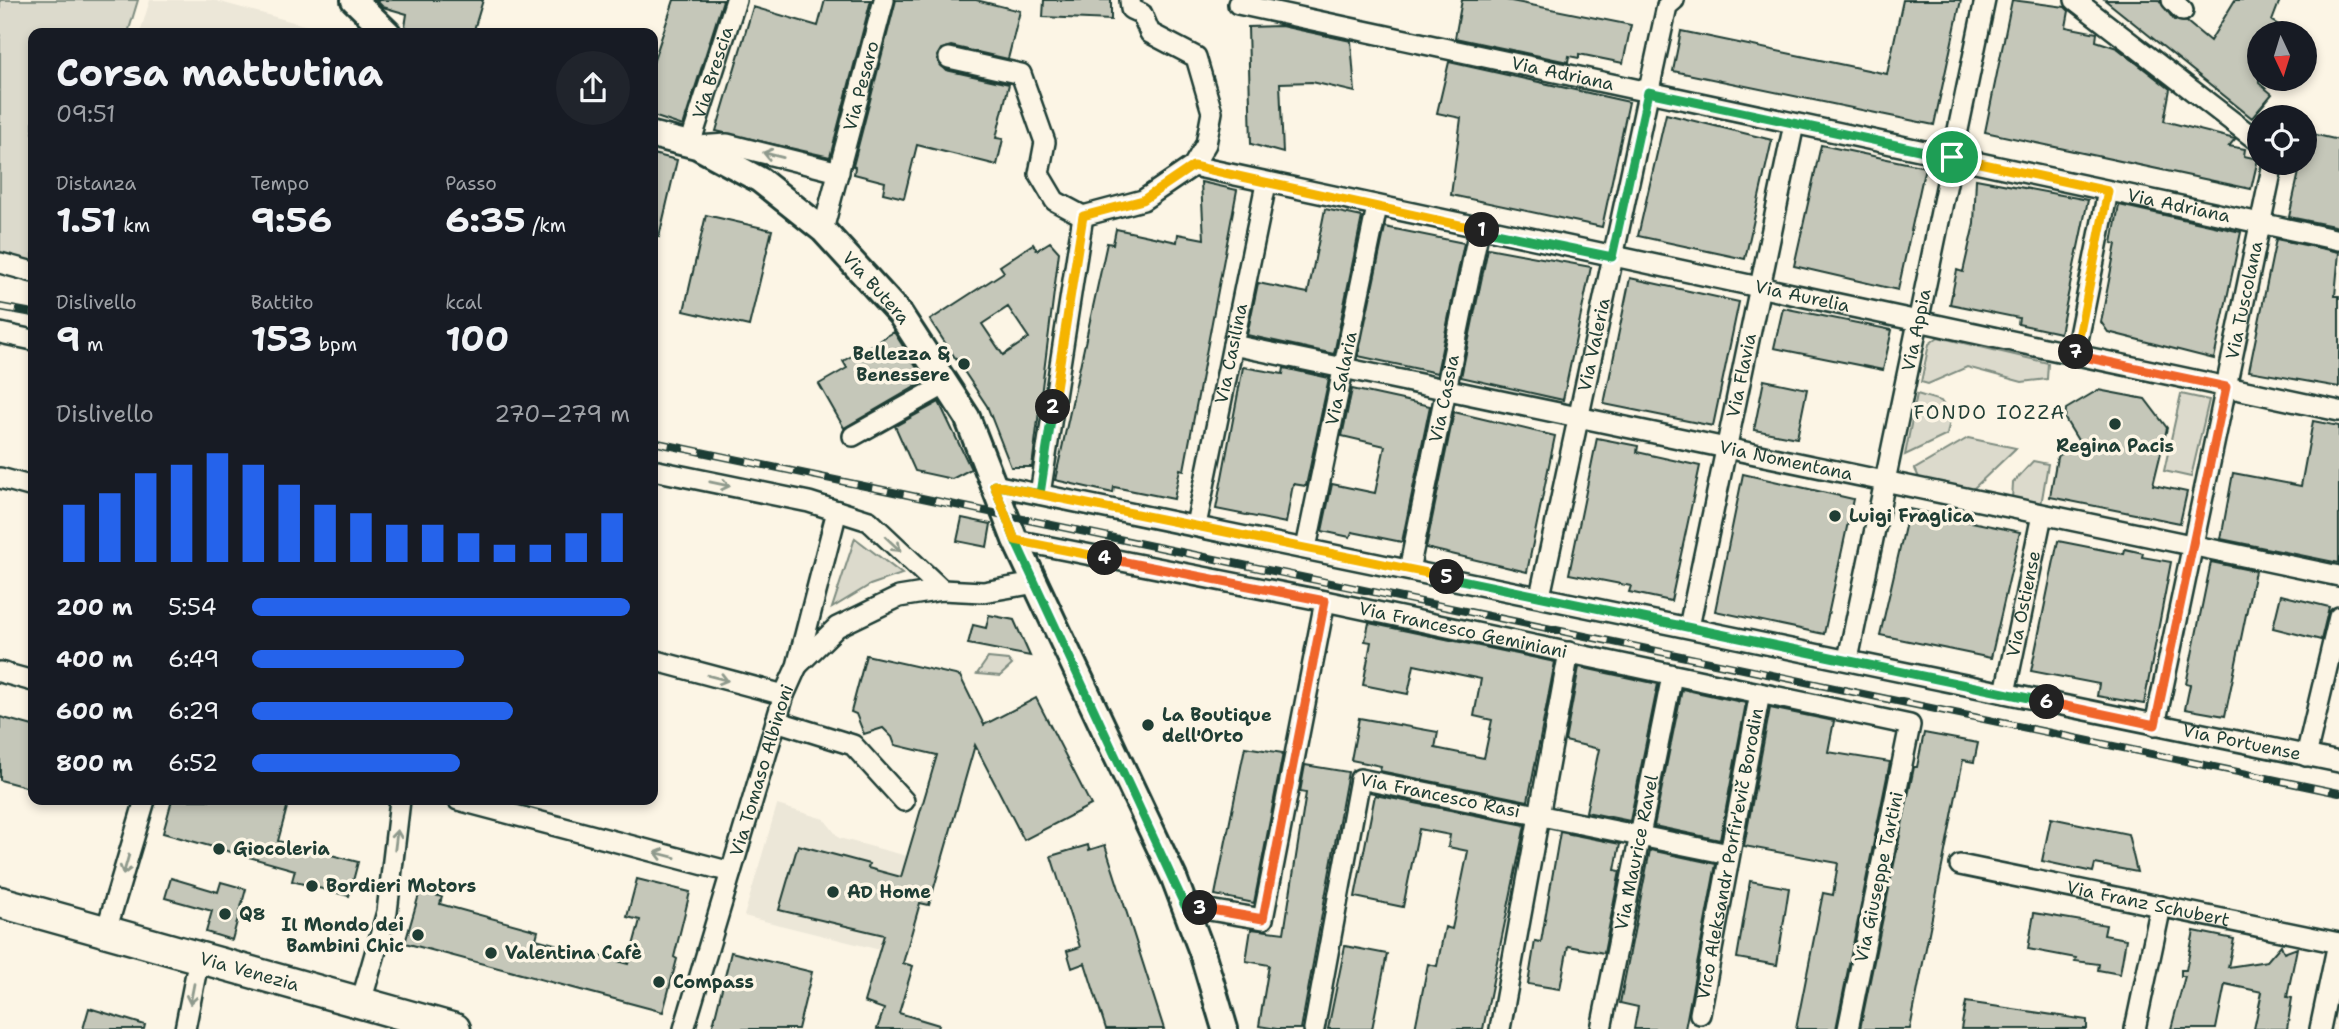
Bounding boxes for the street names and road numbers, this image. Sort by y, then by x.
street label: Via Brescia [687,23,739,122]
street label: Via Pesaro [838,38,885,134]
street label: Via Adriana [1509,51,1616,96]
street label: Via Adriana [2125,183,2232,228]
street label: Via Tuscolana [2220,239,2268,362]
street label: Via Butera [837,246,916,329]
street label: Via Aurelia [1753,274,1852,318]
street label: Via Appia [1896,287,1937,373]
street label: Via Valeria [1572,296,1616,394]
street label: Via Casilina [1209,301,1253,406]
street label: Via Salaria [1320,329,1363,428]
street label: Via Flavia [1721,331,1762,420]
street label: Via Cassia [1423,352,1465,445]
street label: Via Nomentana [1717,435,1855,486]
street label: Via Ostiense [2001,549,2046,659]
street label: Via Francesco Geminiani [1356,596,1570,664]
street label: Via Tomaso Albinoni [724,681,799,859]
street label: Vico Aleksandr Porfir'evič Borodin [1691,706,1769,1001]
street label: Via Portuense [2180,718,2303,766]
street label: Via Francesco Rasi [1358,767,1522,823]
street label: Via Maurice Ravel [1609,772,1664,932]
street label: Via Giuseppe Tartini [1849,789,1909,965]
street label: Via Franz Schubert [2064,875,2232,932]
street label: Via Venezia [197,946,302,997]

